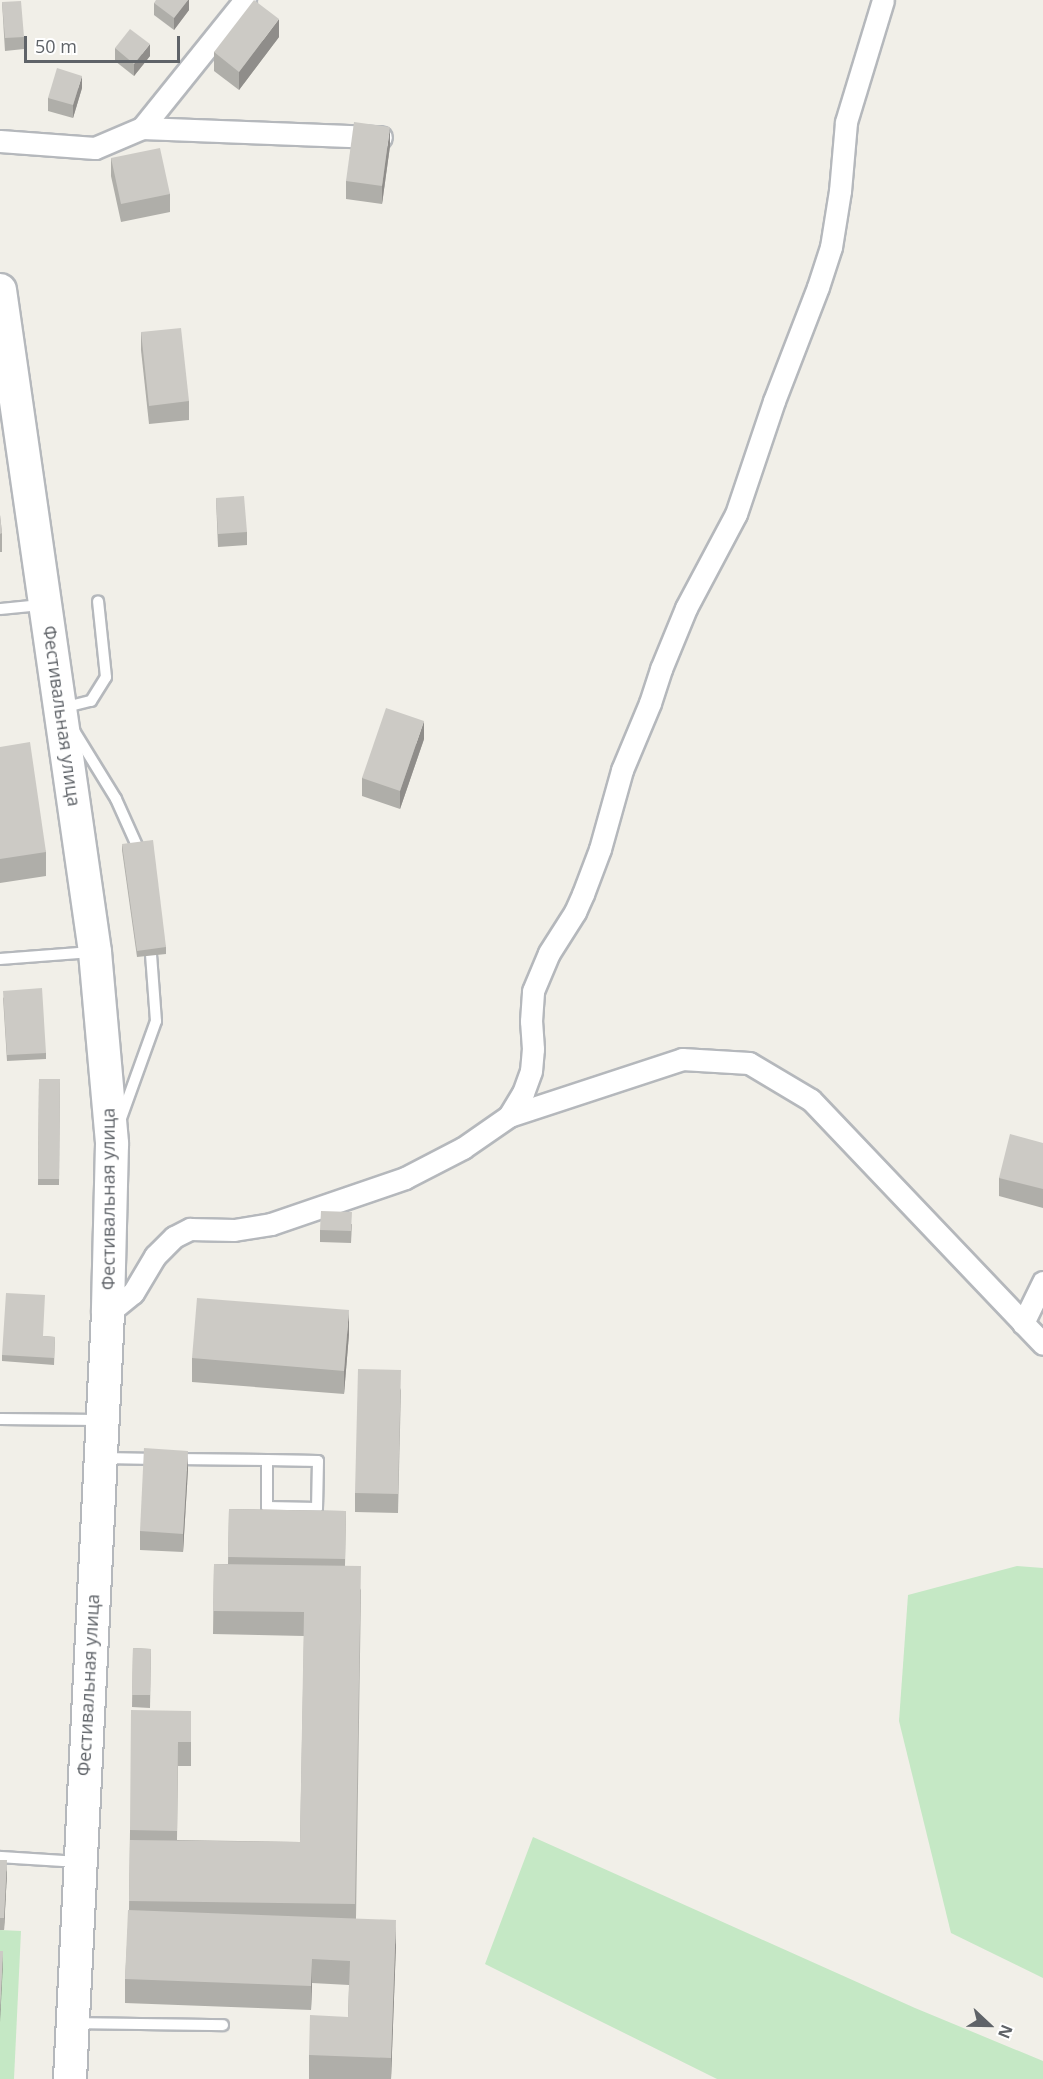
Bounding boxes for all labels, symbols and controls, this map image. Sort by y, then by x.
scale bar [27,24,183,62]
text: 50 m [35,34,77,58]
street label: Фестивальная улица [39,624,85,808]
street label: Фестивальная улица [97,1108,119,1290]
street label: Фестивальная улица [72,1593,104,1777]
north arrow [959,1995,1019,2055]
text: N [993,2022,1018,2042]

